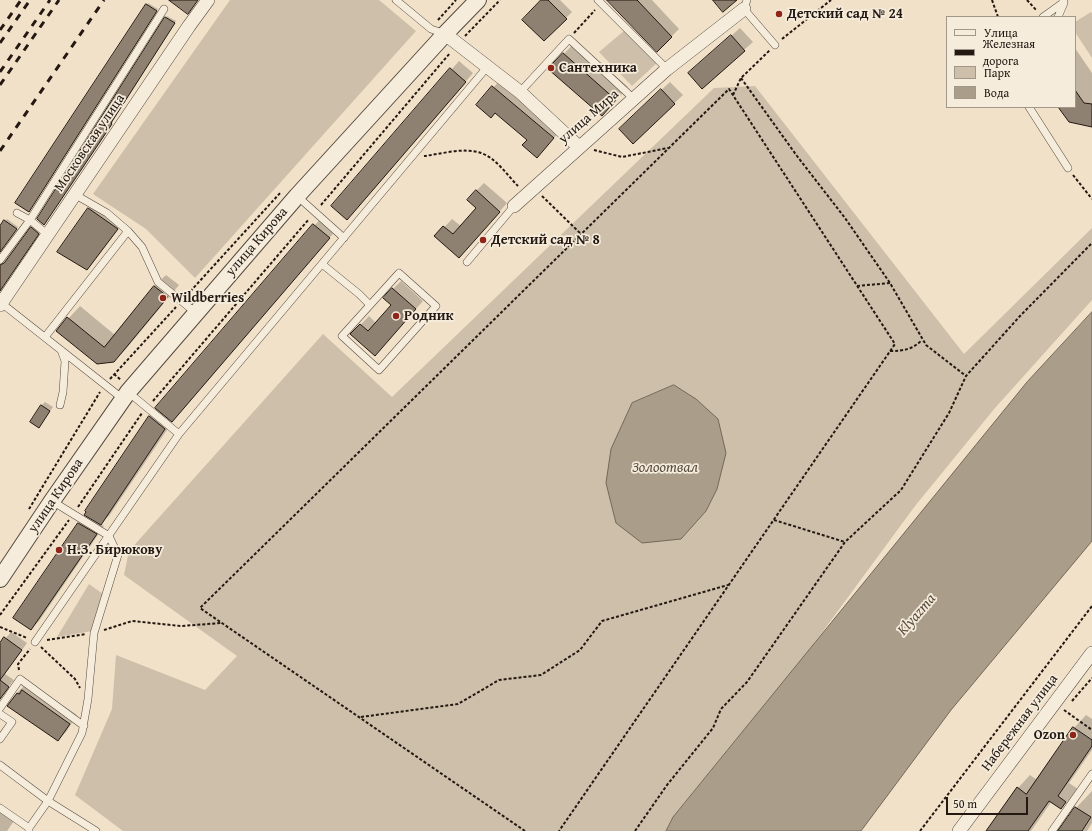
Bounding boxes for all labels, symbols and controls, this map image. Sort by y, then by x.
place label: Детский сад № 24 [787,6,903,22]
marker: Детский сад № 24 [774,9,784,19]
legend [946,16,1076,108]
text: Улица [984,24,1018,41]
text: Железная дорога [983,35,1035,69]
place label: Сантехника [559,60,637,76]
marker: Сантехника [546,63,556,73]
text: Парк [984,64,1010,81]
text: Вода [984,84,1009,101]
street label: улица Мира [555,86,623,148]
street label: Московская улица [51,91,129,195]
street label: улица Кирова [222,204,292,280]
place label: Детский сад № 8 [491,232,600,248]
marker: Детский сад № 8 [478,235,488,245]
place label: Wildberries [171,290,244,306]
marker: Wildberries [158,293,168,303]
place label: Родник [404,308,454,324]
marker: Родник [391,311,401,321]
street label: улица Кирова [25,456,87,536]
water label: Золоотвал [632,459,698,477]
place label: Н.З. Бирюкову [67,542,162,558]
marker: Н.З. Бирюкову [54,545,64,555]
water label: Klyazma [894,590,940,640]
street label: Набережная улица [978,671,1062,775]
place label: Ozon [1034,727,1065,743]
marker: Ozon [1068,730,1078,740]
scale bar [948,789,1030,815]
text: 50 m [953,795,977,812]

